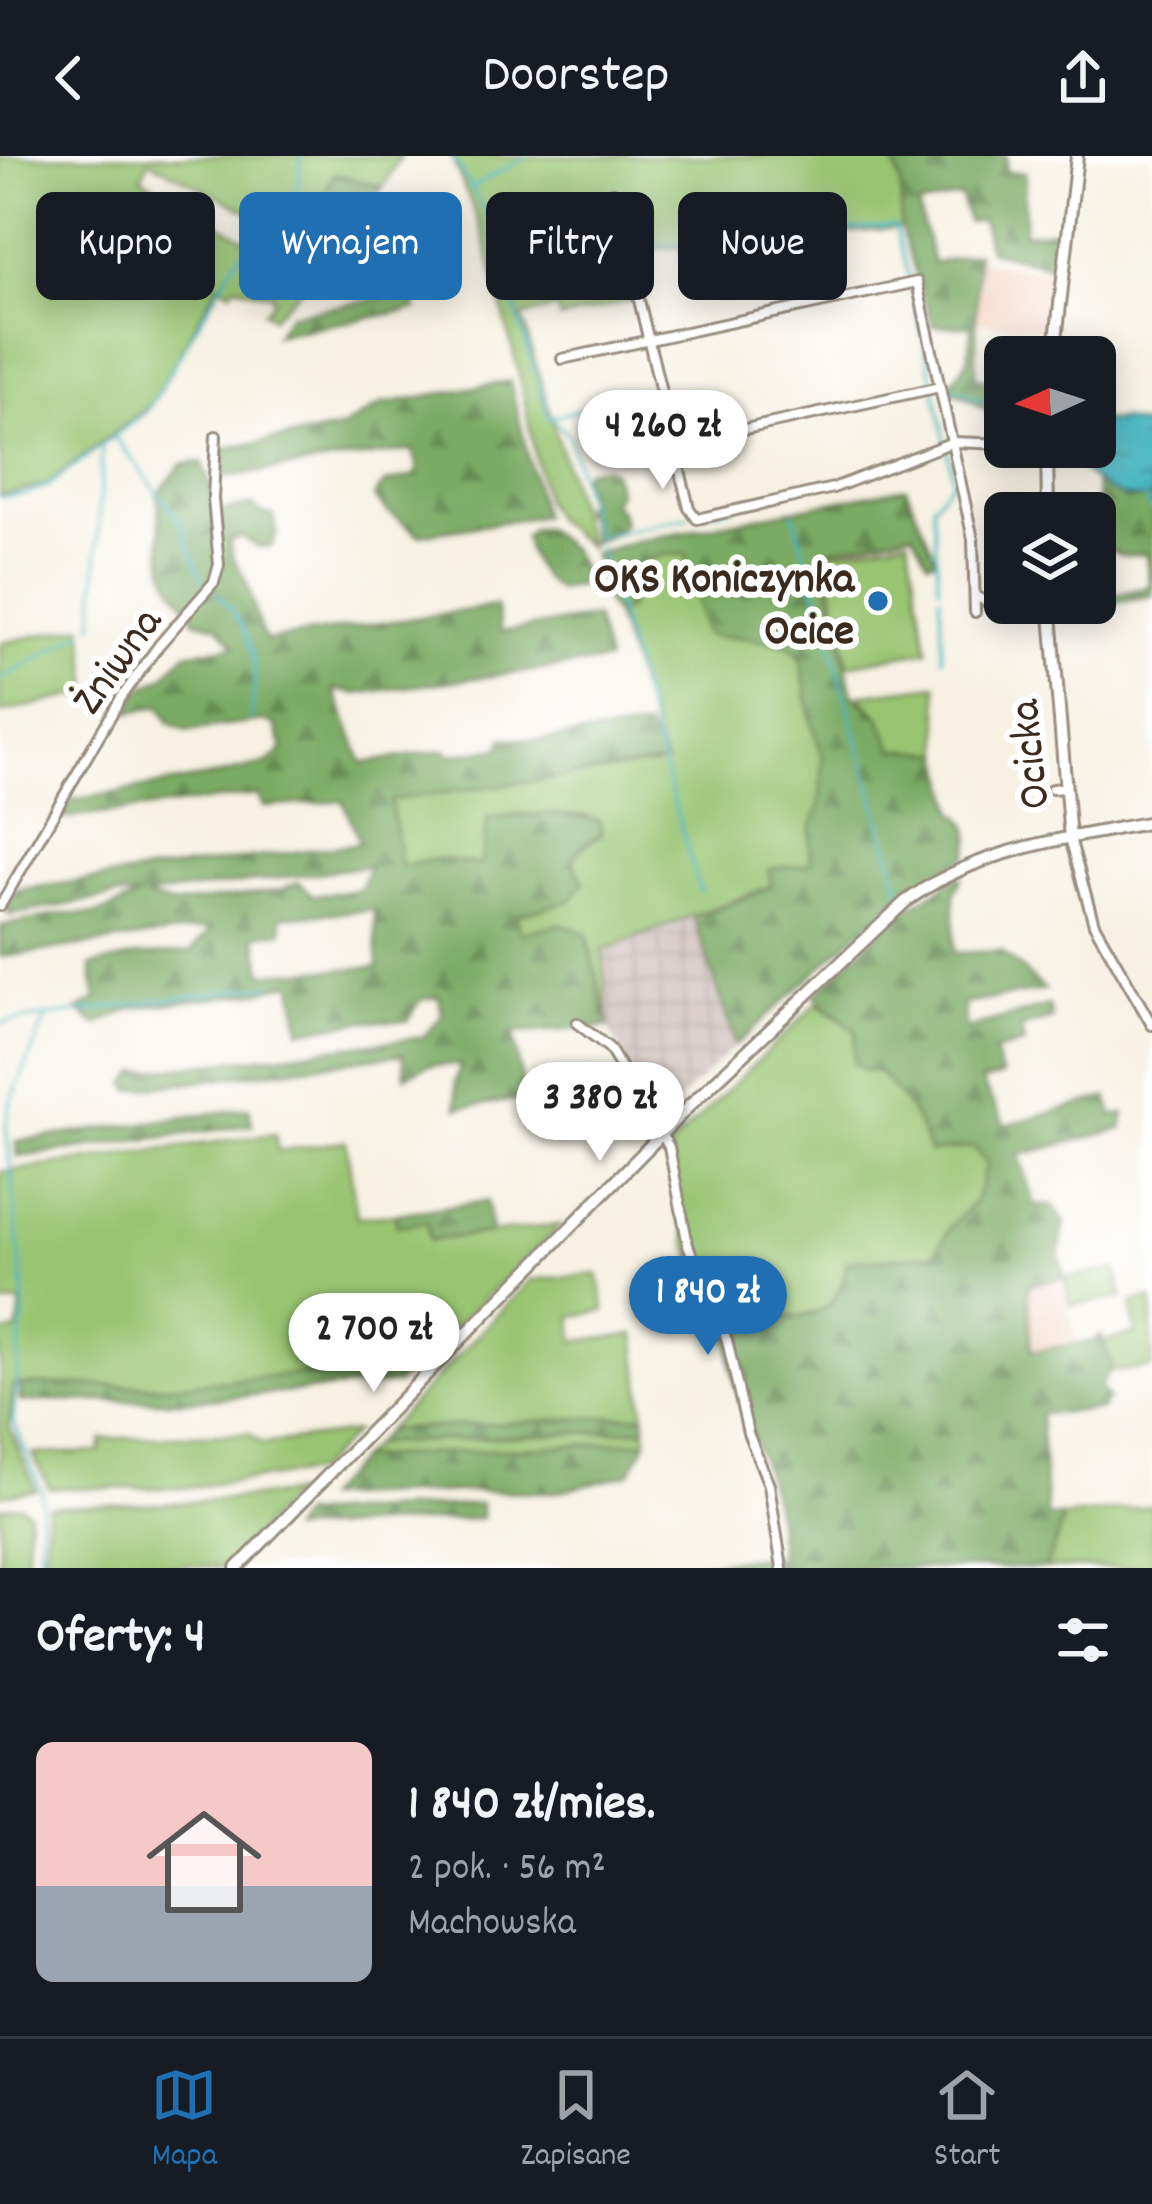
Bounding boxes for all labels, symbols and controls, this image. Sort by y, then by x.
text: Doorstep [482,40,670,117]
icon: back [36,45,102,111]
icon: share [1050,45,1116,111]
chip: Kupno [36,192,215,300]
chip: Wynajem [239,192,462,300]
chip: Filtry [486,192,654,300]
chip: Nowe [678,192,847,300]
north arrow [984,336,1116,468]
map controls [984,336,1116,624]
pin: 4 260 zł [539,390,787,492]
text: 4 260 zł [605,401,721,456]
button: layers [984,492,1116,624]
place label: OKS Koniczynka Ocice [594,550,856,666]
marker: OKS Koniczynka Ocice [865,588,891,614]
street label: Żniwna [58,595,181,730]
street label: Ocicka [995,695,1071,812]
pin: 3 380 zł [476,1062,724,1164]
text: 3 380 zł [543,1073,657,1128]
pin: 1 840 zł [584,1256,832,1358]
text: 1 840 zł [656,1267,760,1322]
pin: 2 700 zł [250,1293,498,1395]
text: 2 700 zł [315,1304,433,1359]
text: Oferty: 4 [36,1604,205,1676]
icon: filters [1050,1607,1116,1673]
text: 1 840 zł/mies. [408,1771,656,1843]
icon: home [132,1790,276,1934]
text: 2 pok. · 56 m² [408,1843,606,1898]
text: Machowska [408,1898,576,1953]
tab: Mapa [151,2062,217,2181]
tab: Zapisane [520,2062,631,2181]
tab: Start [934,2062,1000,2181]

